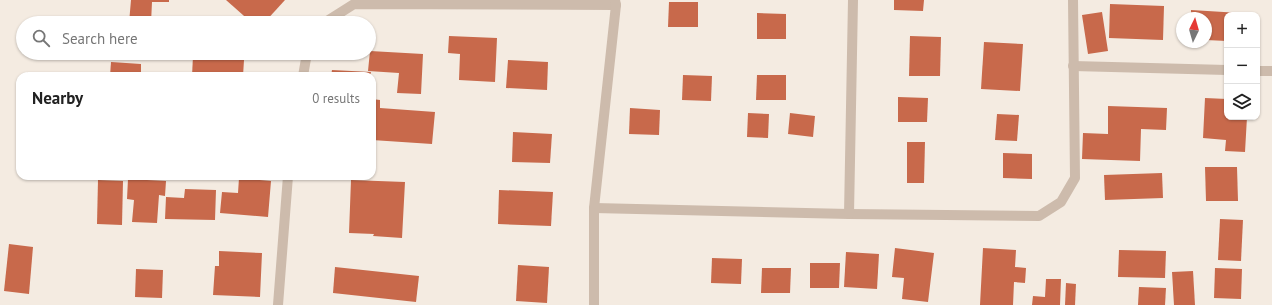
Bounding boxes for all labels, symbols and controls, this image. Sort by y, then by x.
north arrow [1176,12,1212,48]
map controls [1224,12,1260,120]
button: + [1224,12,1260,48]
search box [16,16,376,60]
icon: search [30,27,52,49]
text: Search here [62,29,138,48]
button: − [1224,48,1260,84]
button: layers [1224,84,1260,120]
text: Nearby [32,87,83,109]
text: 0 results [312,90,360,107]

